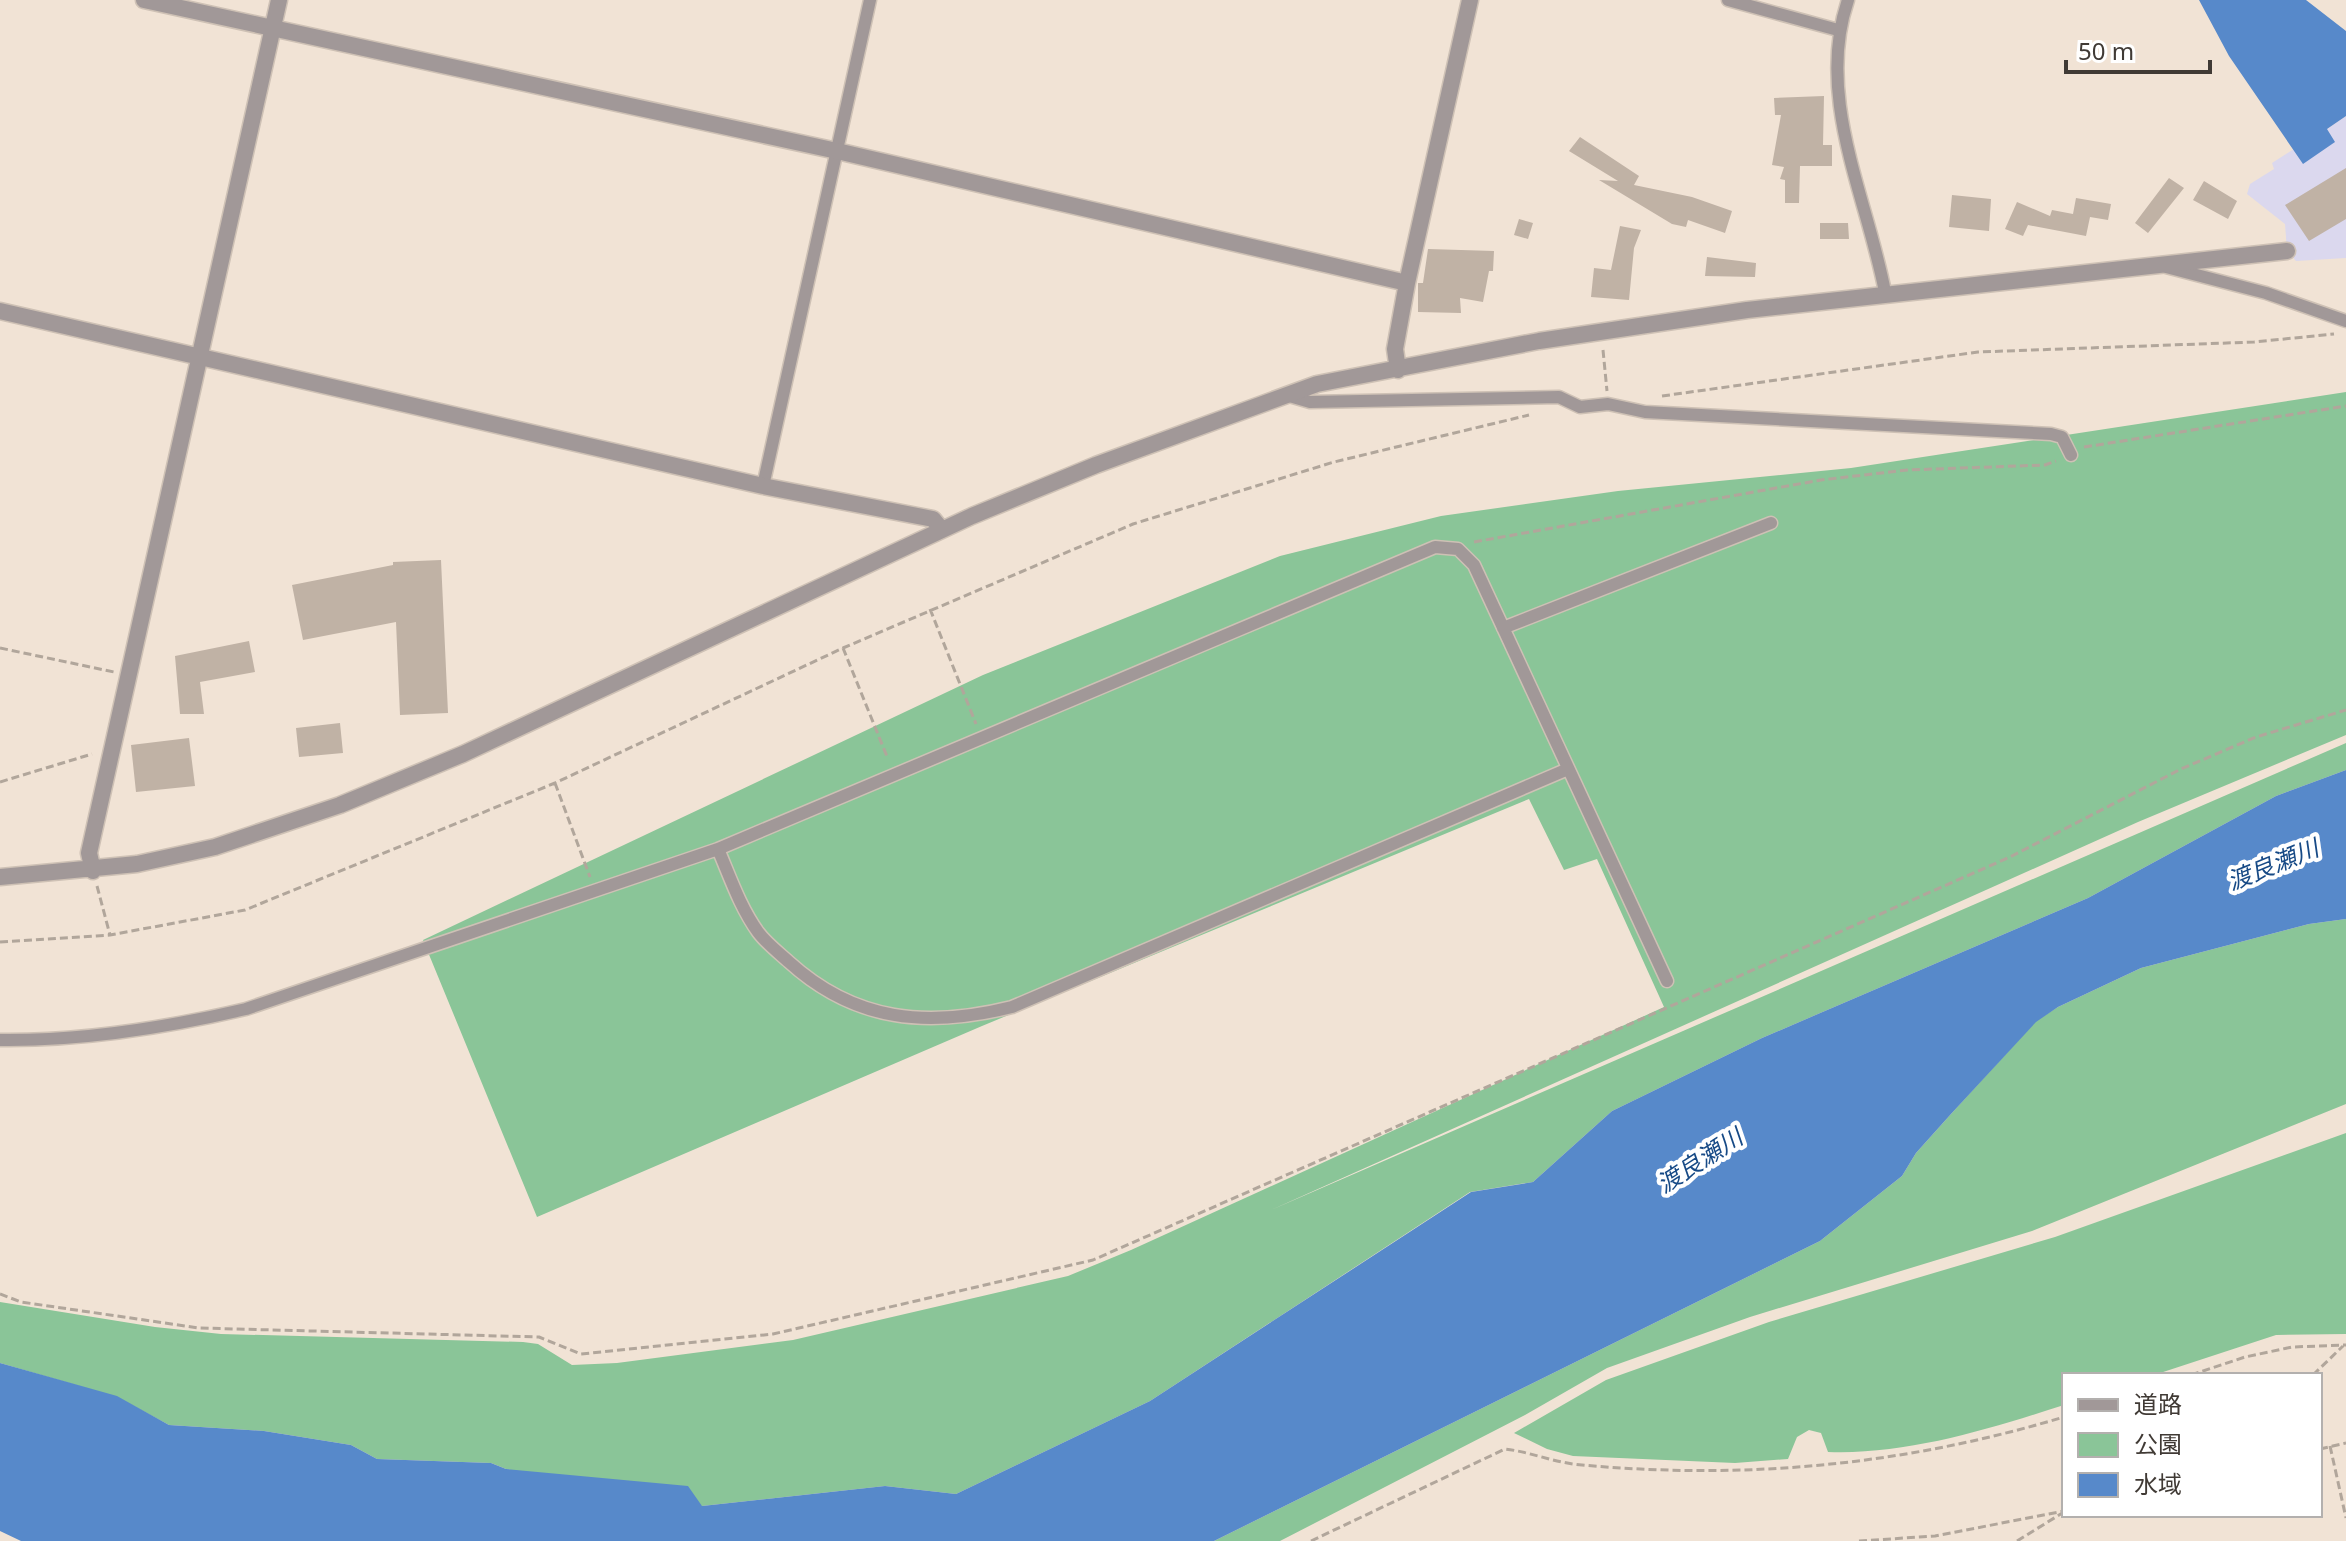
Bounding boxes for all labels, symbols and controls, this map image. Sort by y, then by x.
scale bar [2066,24,2210,74]
text: 50 m [2078,34,2134,67]
water label: 渡良瀬川 [2222,829,2326,897]
water label: 渡良瀬川 [1650,1118,1751,1200]
legend [2062,1373,2322,1517]
text: 道路 [2134,1387,2182,1420]
text: 公園 [2134,1427,2182,1460]
text: 水域 [2134,1467,2182,1500]

